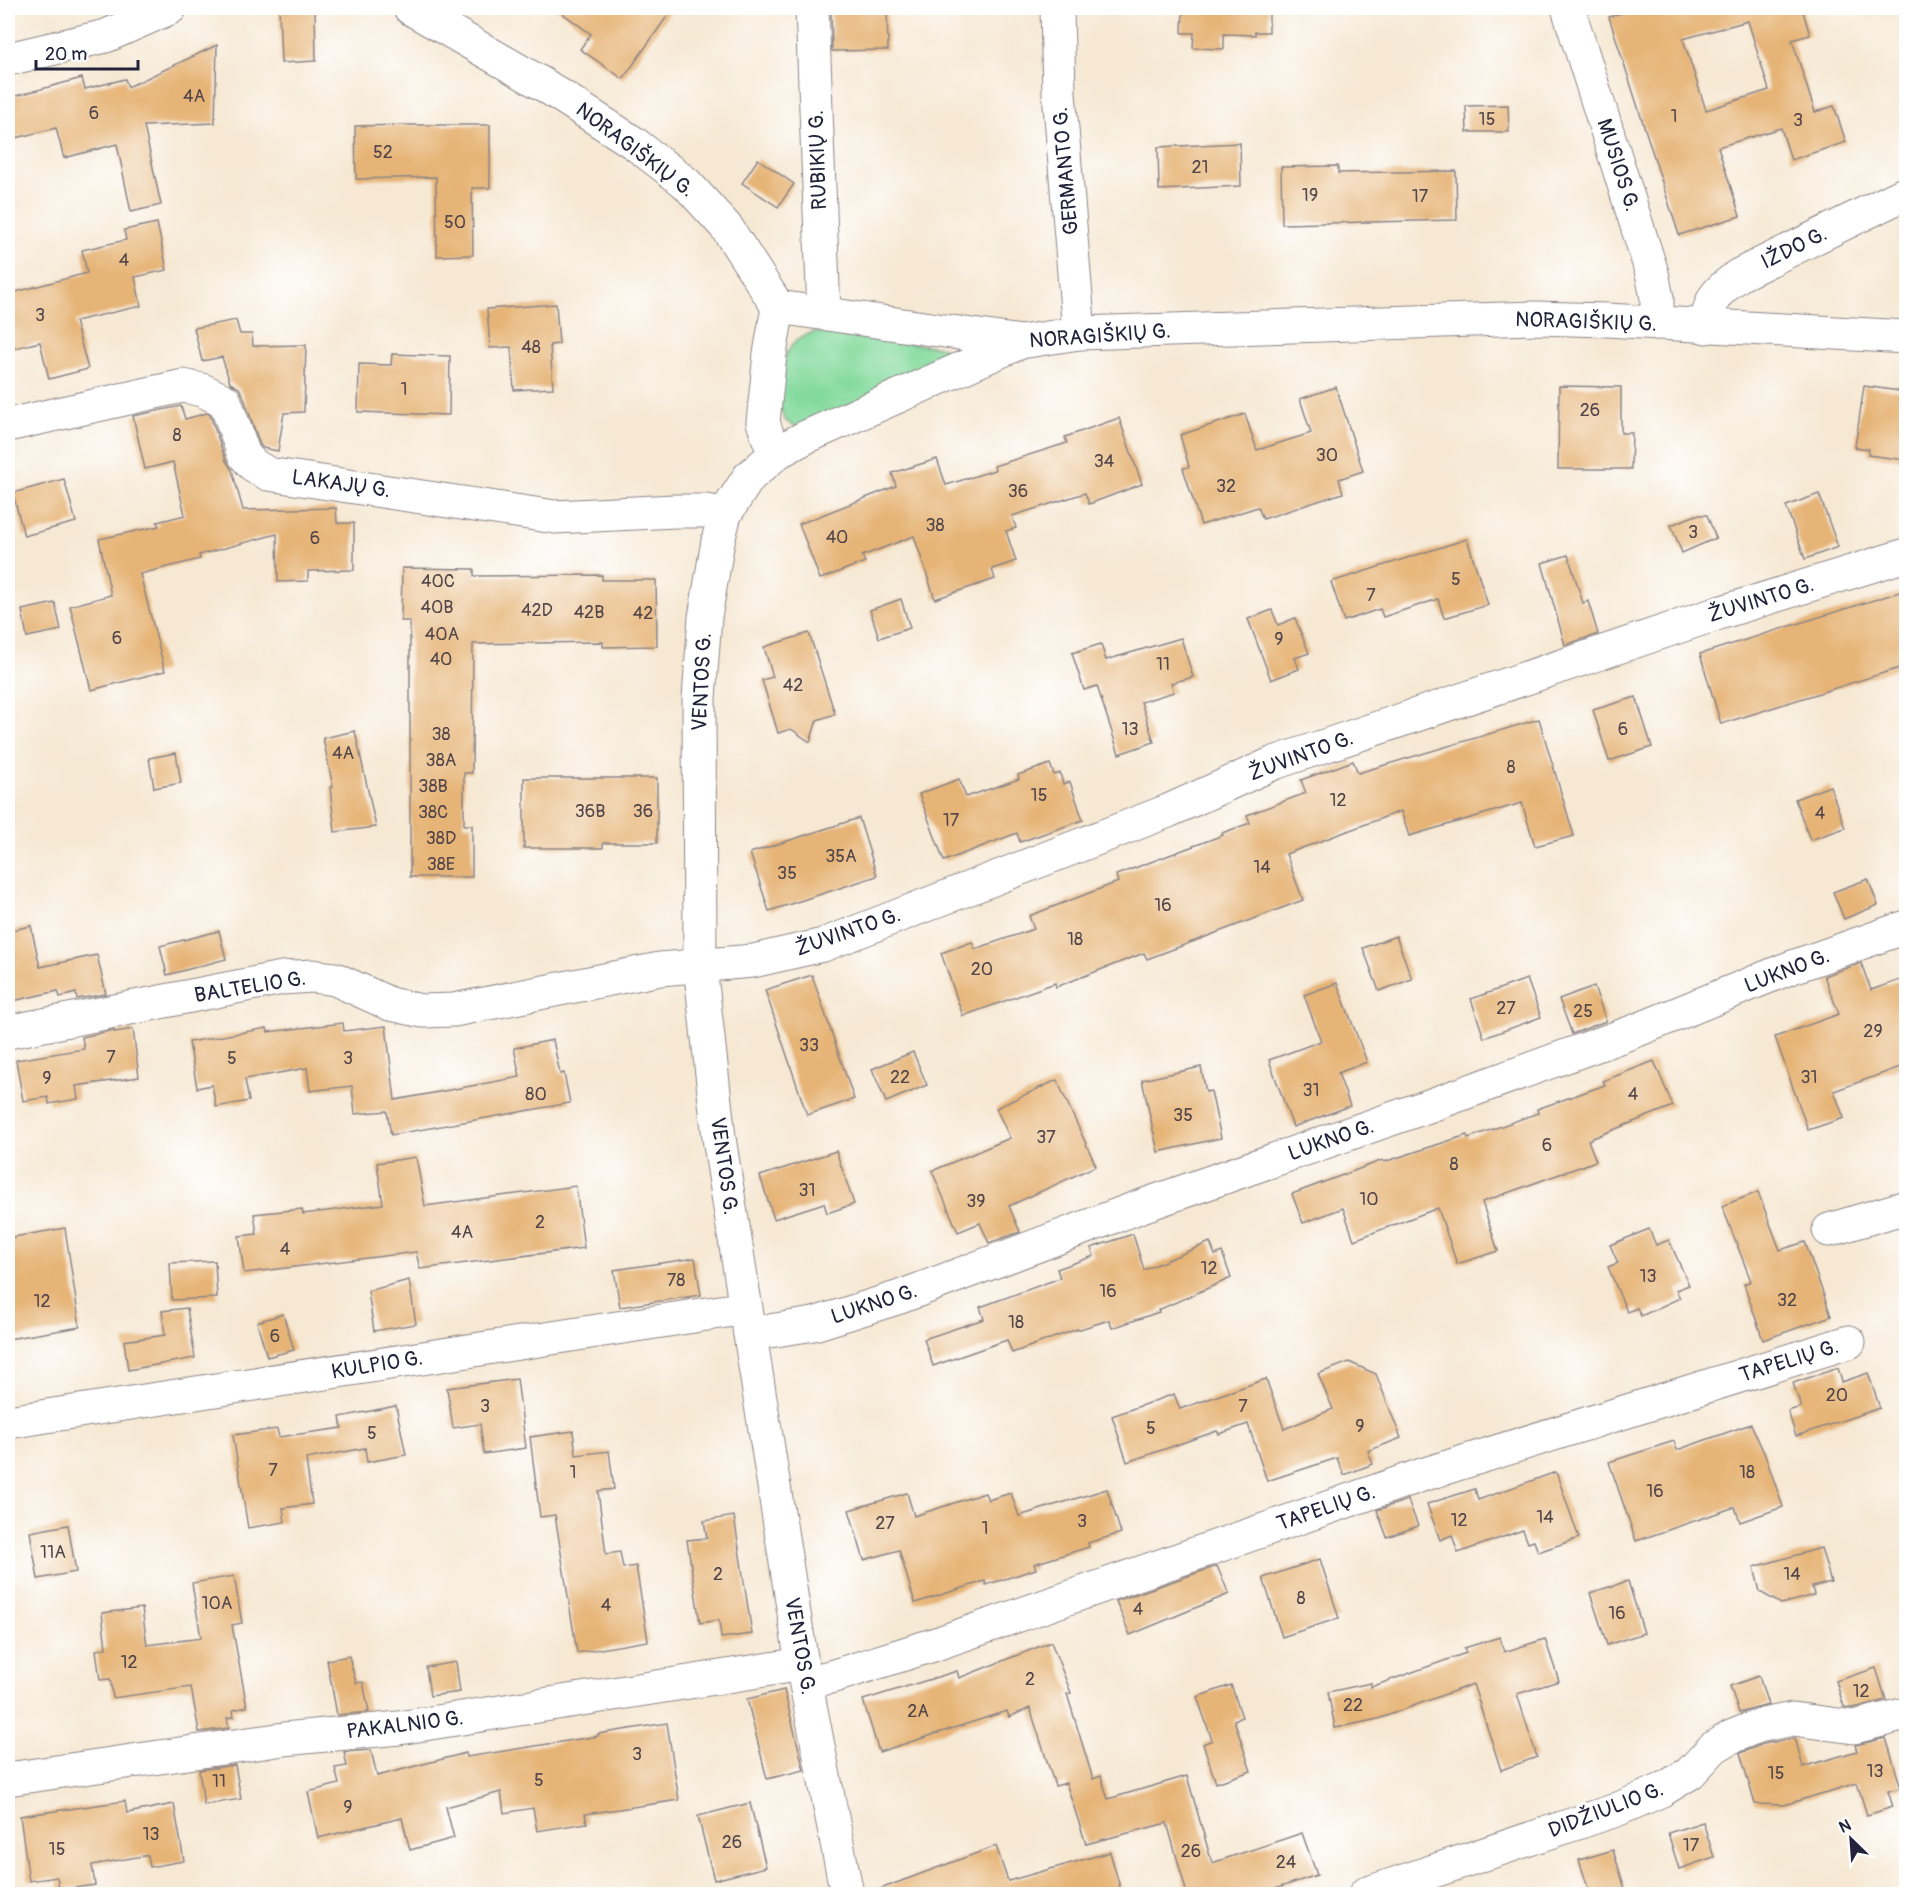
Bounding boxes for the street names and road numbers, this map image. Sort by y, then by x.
street label: NORAGIŠKIŲ G. [570,96,700,203]
street label: GERMANTO G. [1047,106,1085,236]
street label: RUBIKIŲ G. [803,110,833,210]
street label: MUSIOS G. [1590,115,1646,215]
street label: IŽDO G. [1756,220,1832,276]
street label: NORAGIŠKIŲ G. [1515,305,1657,338]
street label: NORAGIŠKIŲ G. [1028,317,1172,354]
street label: LAKAJŲ G. [290,464,392,504]
street label: ŽUVINTO G. [1705,571,1817,629]
street label: VENTOS G. [686,632,718,732]
street label: ŽUVINTO G. [1245,725,1357,787]
street label: ŽUVINTO G. [792,901,904,963]
street label: LUKNO G. [1741,942,1833,1000]
street label: BALTELIO G. [192,965,308,1009]
street label: LUKNO G. [1285,1113,1377,1167]
street label: VENTOS G. [704,1115,744,1217]
street label: LUKNO G. [827,1277,921,1331]
street label: TAPELIŲ G. [1736,1333,1842,1389]
street label: KULPIO G. [329,1344,425,1386]
street label: TAPELIŲ G. [1273,1479,1379,1537]
street label: VENTOS G. [778,1595,822,1697]
street label: PAKALNIO G. [345,1704,465,1746]
street label: DIDŽIULIO G. [1545,1776,1667,1844]

